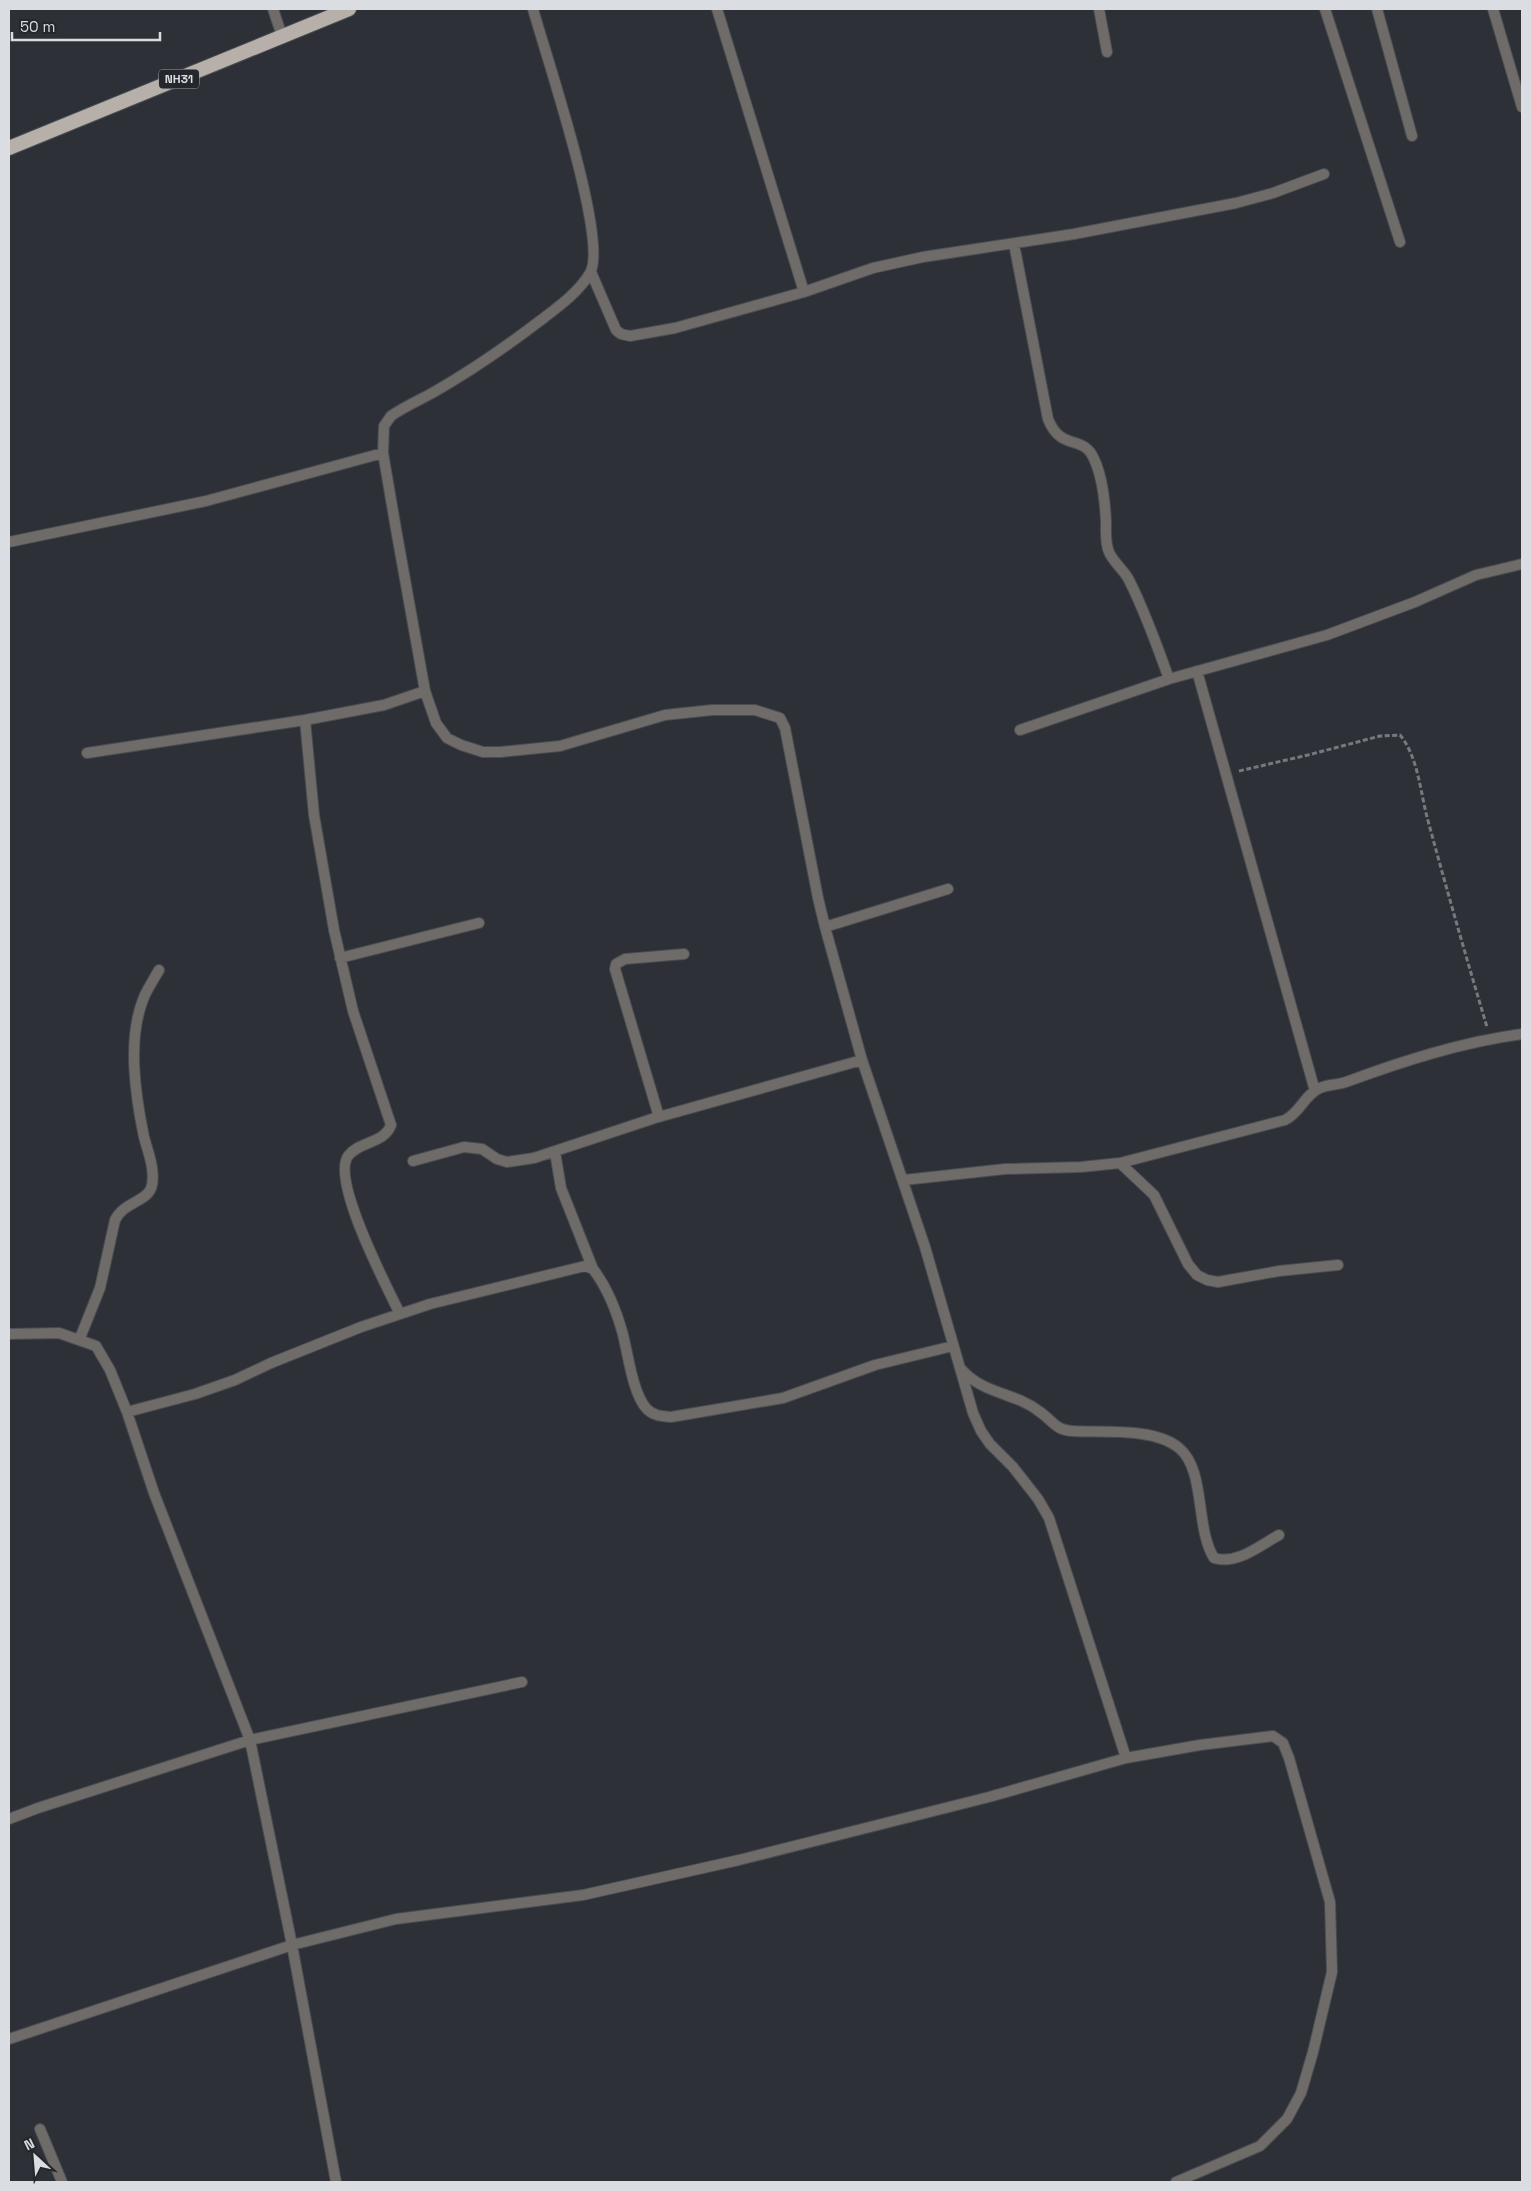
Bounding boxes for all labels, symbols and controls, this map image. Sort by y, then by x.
scale bar [12,10,160,42]
text: 50 m [20,17,55,36]
road number: NH31 [159,70,199,88]
north arrow [10,2131,60,2181]
text: N [21,2134,37,2154]

